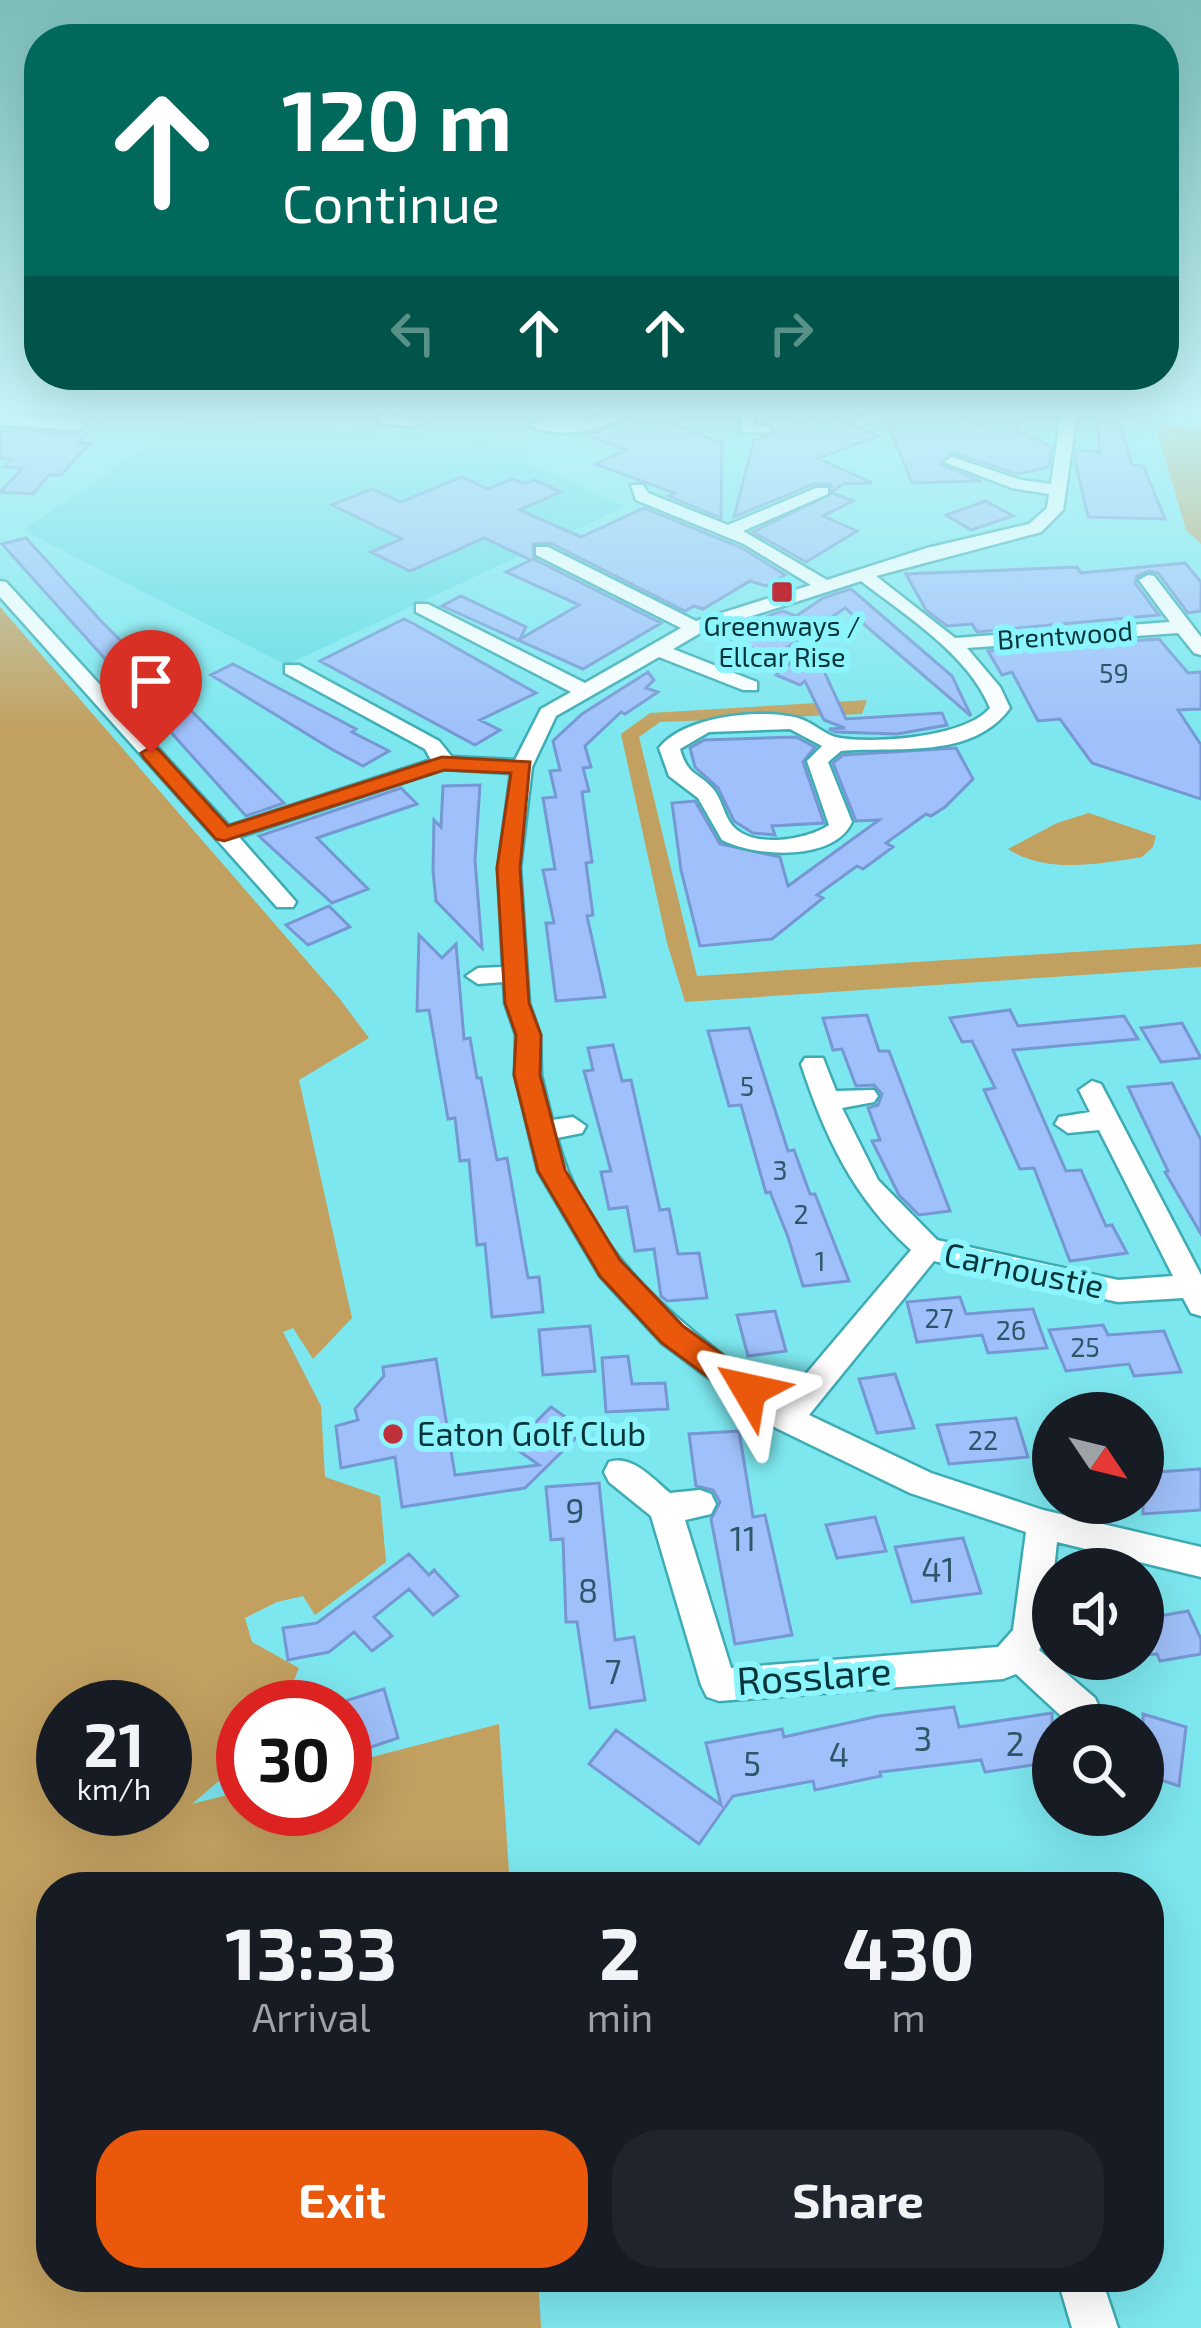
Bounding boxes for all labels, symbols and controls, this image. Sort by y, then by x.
text: 120 m [282,67,512,168]
icon: ahead [84,72,240,228]
text: Continue [282,169,500,234]
icon: left [380,300,446,366]
icon: ahead [506,300,572,366]
icon: ahead [632,300,698,366]
icon: right [758,300,824,366]
marker: Greenways / Ellcar Rise [769,579,795,605]
place label: Greenways / Ellcar Rise [703,609,861,672]
street label: Brentwood [996,613,1134,655]
pin [100,630,202,753]
icon: arrive [118,648,184,714]
house number: 59 [1099,656,1129,688]
house number: 5 [740,1069,754,1101]
house number: 3 [772,1153,788,1185]
house number: 2 [793,1197,809,1229]
street label: Carnoustie [941,1233,1108,1305]
house number: 1 [815,1244,825,1276]
house number: 27 [925,1301,954,1333]
house number: 26 [996,1313,1026,1345]
position arrow [686,1327,812,1453]
house number: 25 [1070,1330,1100,1362]
north arrow [1032,1392,1164,1524]
map controls [1032,1392,1164,1836]
place label: Eaton Golf Club [417,1413,646,1453]
marker: Eaton Golf Club [380,1421,406,1447]
house number: 22 [968,1423,998,1455]
house number: 9 [566,1490,584,1530]
house number: 11 [730,1518,756,1558]
button: sound [1032,1548,1164,1680]
house number: 41 [921,1549,955,1589]
house number: 8 [578,1570,598,1610]
street label: Rosslare [735,1646,893,1703]
house number: 7 [605,1651,621,1691]
speed limit sign: 30 [216,1680,372,1836]
button: search [1032,1704,1164,1836]
text: 21 [84,1707,144,1779]
house number: 3 [914,1718,932,1758]
house number: 2 [1006,1723,1024,1763]
house number: 4 [829,1734,849,1774]
house number: 5 [743,1743,761,1783]
text: km/h [77,1770,151,1806]
text: 13:33 [225,1908,397,1994]
text: 2 [599,1908,641,1994]
text: 430 [843,1908,975,1994]
text: Arrival [252,1993,371,2040]
text: min [587,1993,653,2040]
text: m [892,1993,926,2040]
button: Exit [96,2130,588,2268]
button: Share [612,2130,1104,2268]

